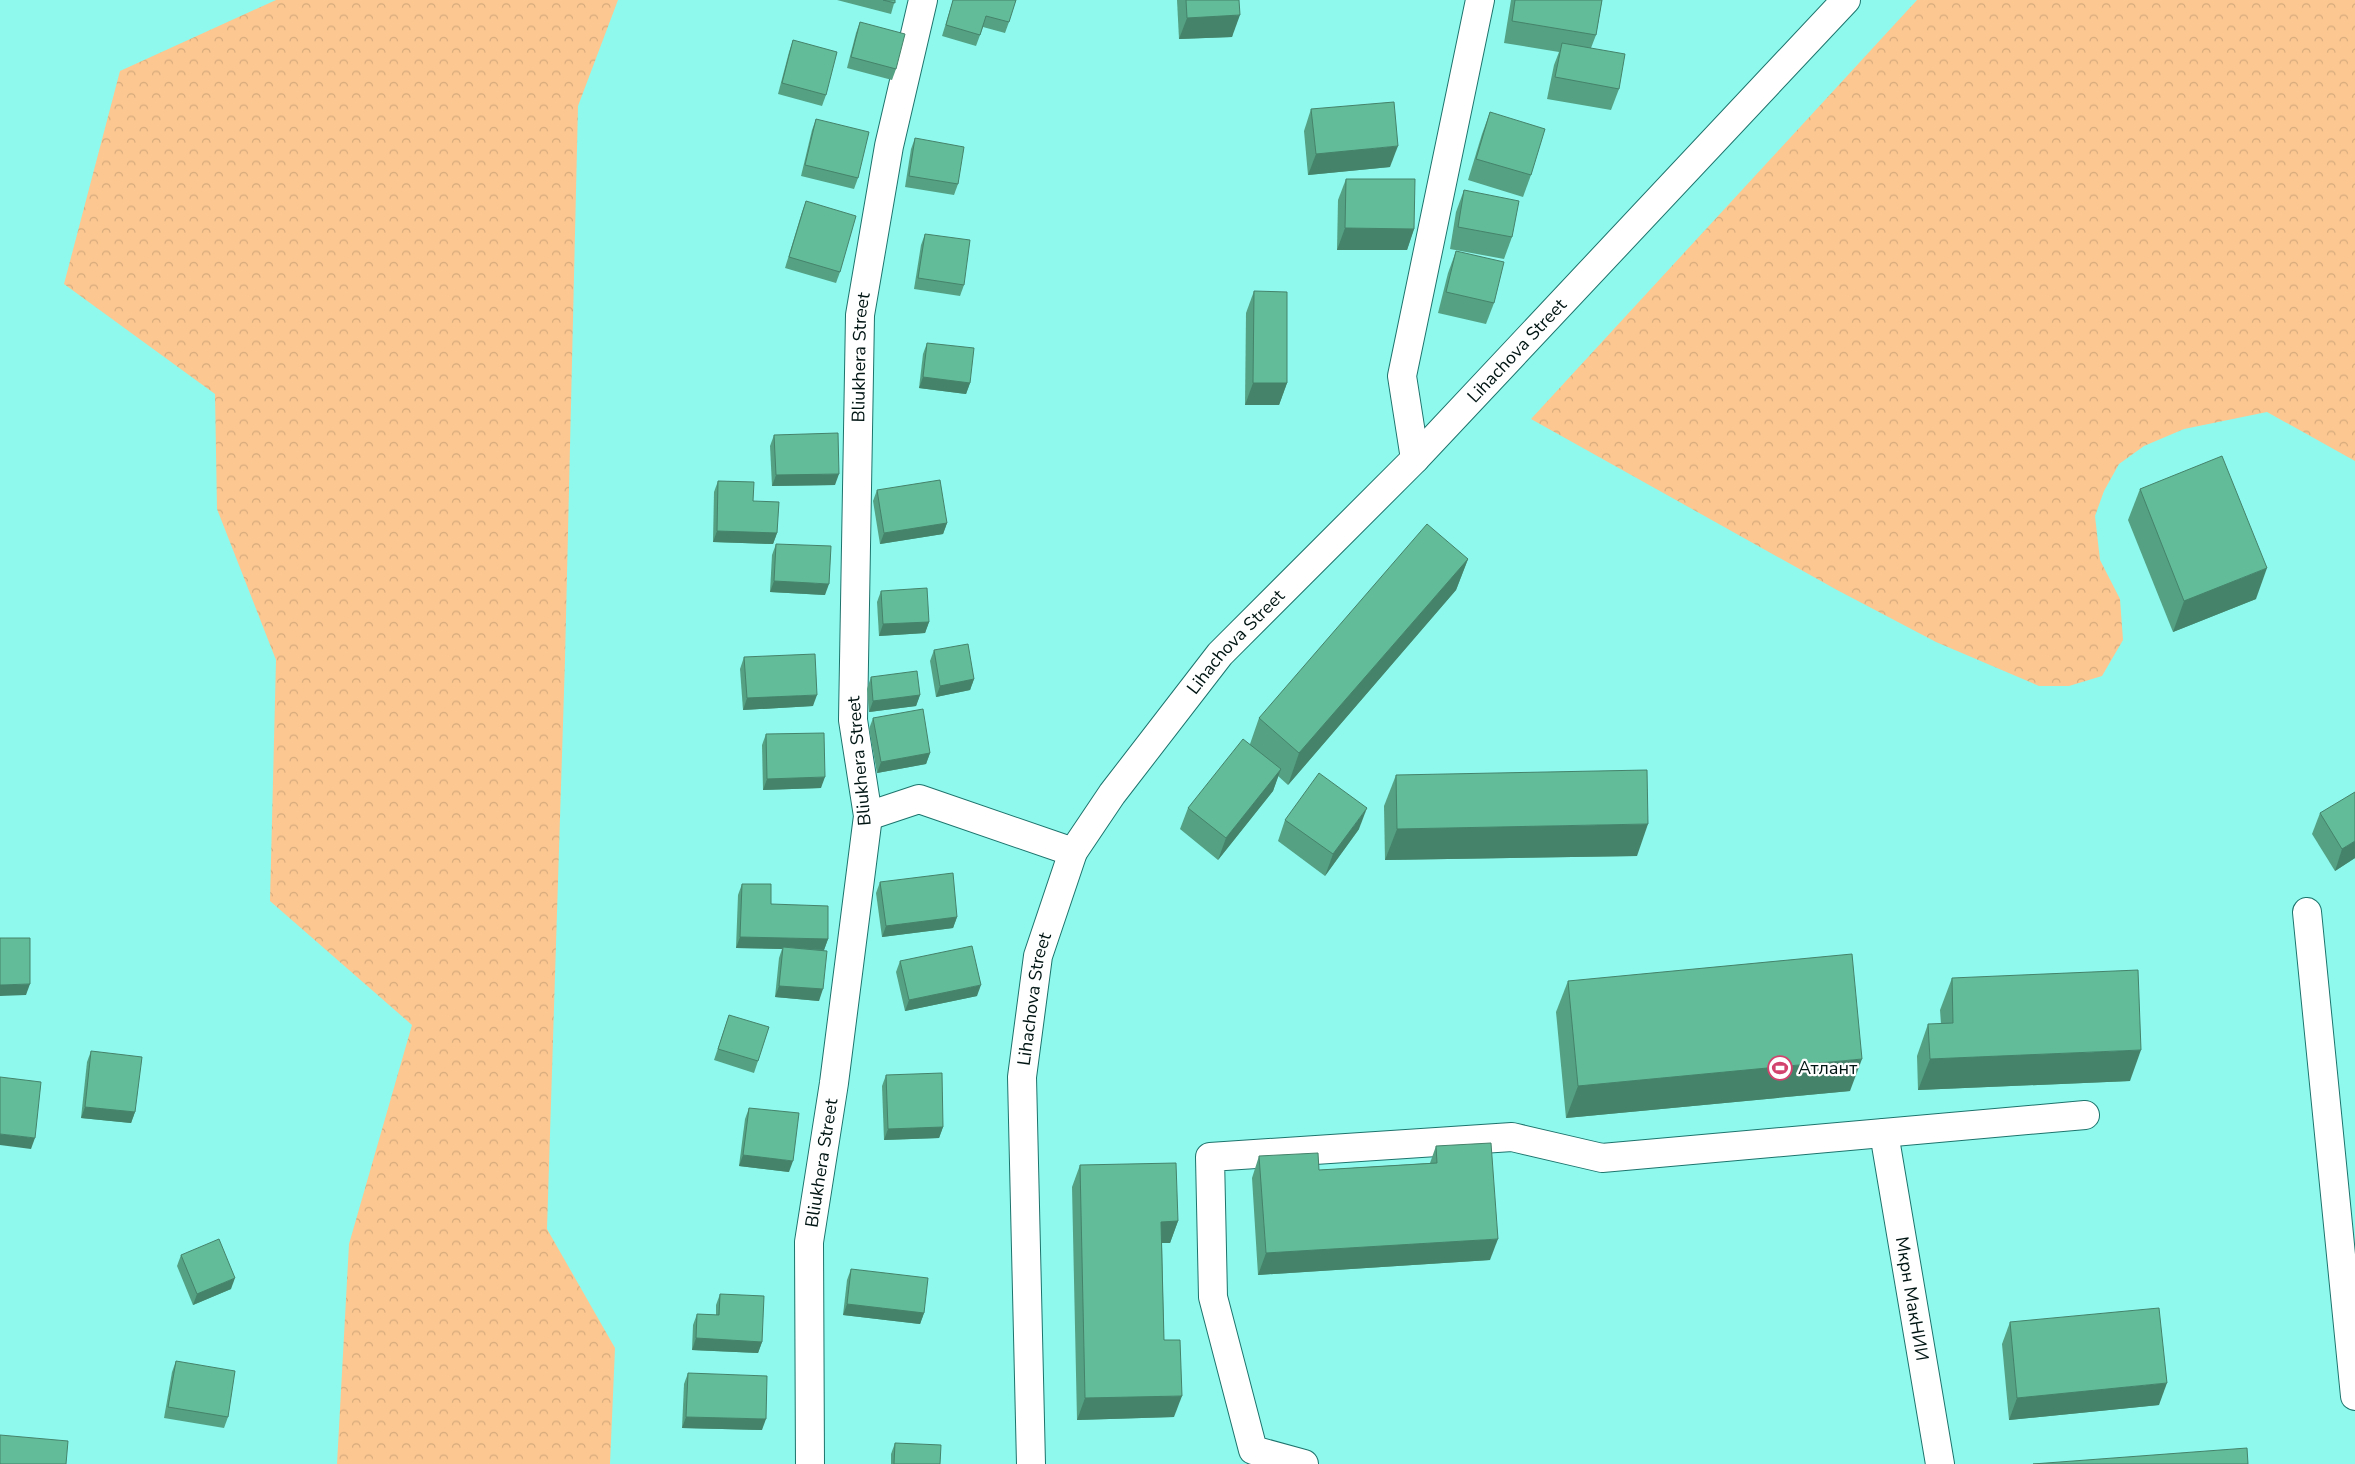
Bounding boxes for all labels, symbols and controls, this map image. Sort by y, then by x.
street label: Bliukhera Street [846,290,876,423]
street label: Lihachova Street [1462,293,1572,408]
street label: Lihachova Street [1181,584,1290,699]
street label: Bliukhera Street [841,694,877,827]
street label: Lihachova Street [1012,929,1057,1067]
sports icon: Атлант [1767,1055,1793,1081]
place label: Атлант [1798,1056,1857,1080]
street label: Bliukhera Street [799,1096,844,1229]
street label: Мкрн МакНИИ [1890,1235,1934,1363]

